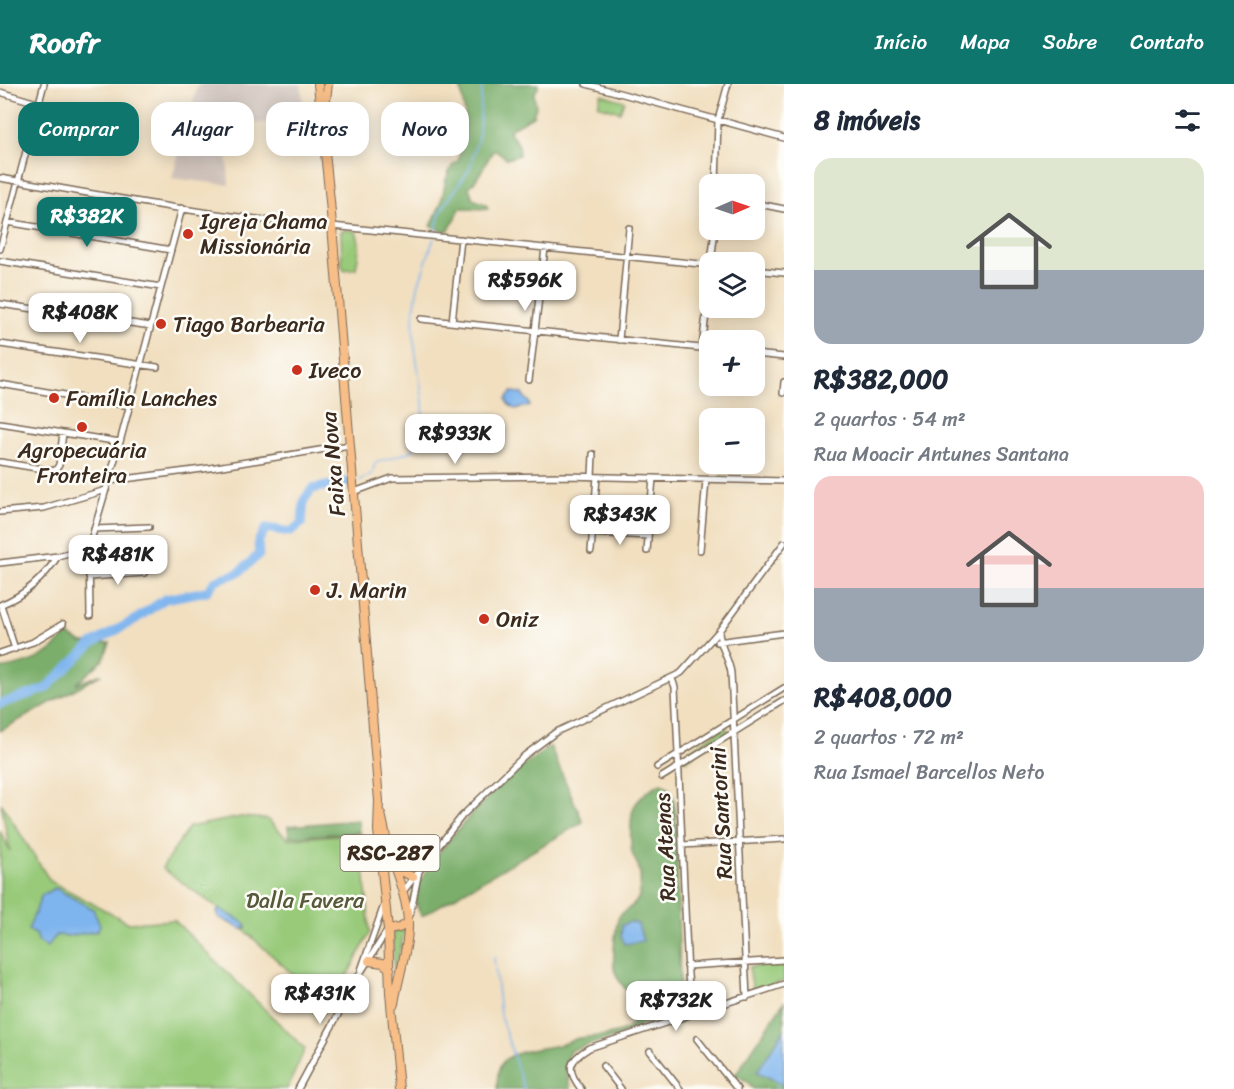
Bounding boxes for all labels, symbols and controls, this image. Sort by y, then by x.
text: Roofr [30,18,99,67]
text: Início [875,23,927,61]
text: Mapa [960,23,1010,61]
text: Sobre [1043,23,1097,61]
text: Contato [1130,23,1204,61]
text: 8 imóveis [814,97,920,143]
chip: Comprar [18,102,139,156]
chip: Alugar [151,102,254,156]
chip: Filtros [266,102,369,156]
chip: Novo [381,102,469,156]
icon: filters [1171,104,1204,137]
north arrow [699,174,765,240]
map controls [699,174,765,474]
pin: R$382K [38,197,136,248]
icon: home [955,197,1063,305]
text: R$382K [51,199,123,234]
place label: Igreja Chama Missionária [199,202,328,266]
marker: Igreja Chama Missionária [181,227,195,241]
button: layers [699,252,765,318]
pin: R$596K [476,261,574,312]
text: R$596K [488,263,562,298]
pin: R$408K [31,293,129,344]
text: R$408K [43,295,117,330]
place label: Tiago Barbearia [173,305,325,344]
marker: Tiago Barbearia [154,317,168,331]
button: + [699,330,765,396]
place label: Iveco [308,351,361,390]
text: R$382,000 [814,356,949,402]
marker: Iveco [290,363,304,377]
place label: Família Lanches [66,379,217,418]
marker: Família Lanches [47,391,61,405]
text: 2 quartos · 54 m² [814,402,966,437]
button: − [699,408,765,474]
street label: Faixa Nova [309,409,357,518]
pin: R$933K [406,414,504,465]
text: R$933K [419,416,491,451]
marker: Agropecuária Fronteira [75,420,89,434]
place label: Agropecuária Fronteira [17,431,147,495]
text: Rua Moacir Antunes Santana [814,437,1069,472]
pin: R$343K [571,495,669,546]
text: R$343K [584,497,656,532]
icon: home [955,515,1063,623]
pin: R$481K [69,535,167,586]
text: R$481K [83,537,153,572]
place label: J. Marin [326,571,407,610]
marker: J. Marin [308,583,322,597]
place label: Oniz [496,600,539,639]
marker: Oniz [477,612,491,626]
text: R$408,000 [814,674,952,720]
text: 2 quartos · 72 m² [814,720,964,755]
street label: Rua Santorini [698,745,744,880]
text: Rua Ismael Barcellos Neto [814,755,1044,790]
street label: Rua Atenas [643,792,687,902]
road number: RSC-287 [340,835,440,871]
park label: Dalla Favera [246,881,365,920]
pin: R$431K [271,974,369,1025]
text: R$431K [285,976,355,1011]
pin: R$732K [627,981,725,1032]
text: R$732K [640,983,712,1018]

